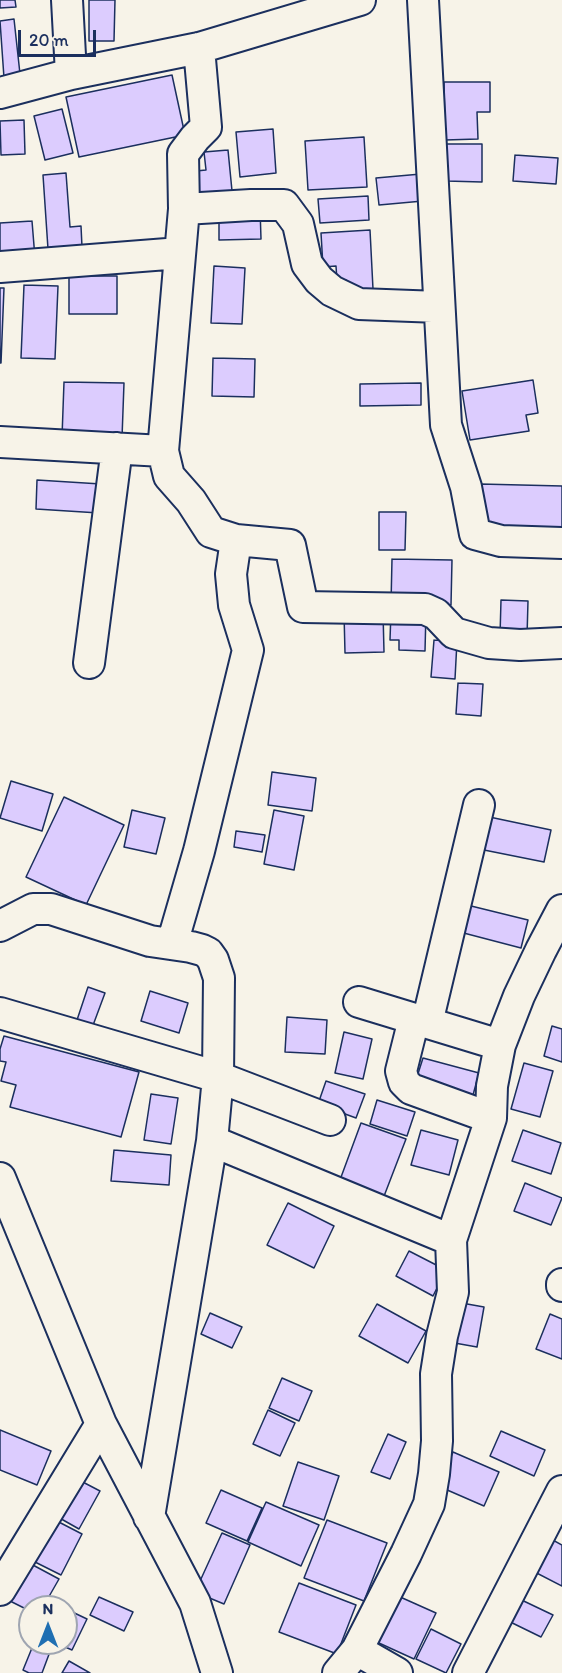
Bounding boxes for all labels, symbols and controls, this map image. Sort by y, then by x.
scale bar [21,18,99,56]
text: 20 m [29,29,69,51]
north arrow [18,1595,78,1655]
text: N [43,1599,53,1618]

